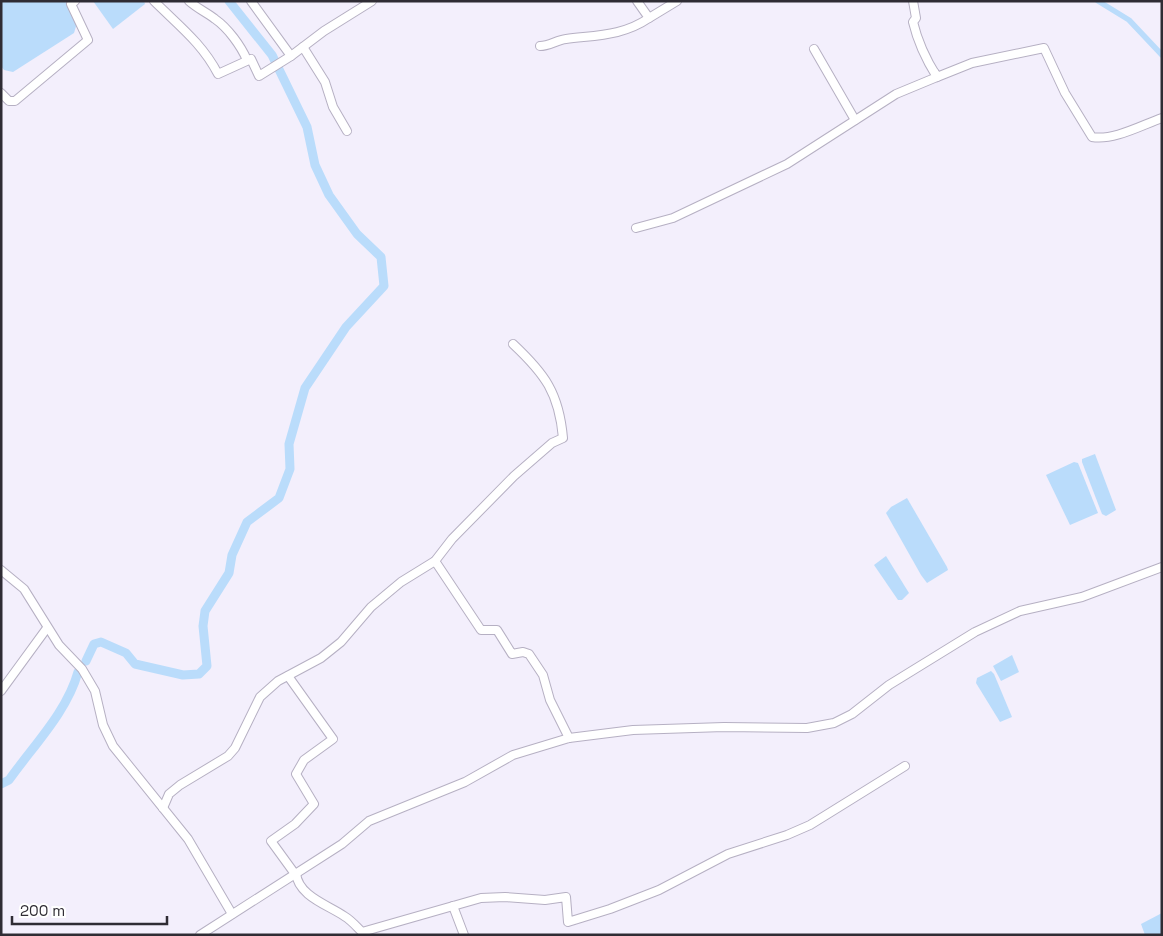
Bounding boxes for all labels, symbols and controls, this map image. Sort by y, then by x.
scale bar [12,894,168,926]
text: 200 m [20,901,65,920]

